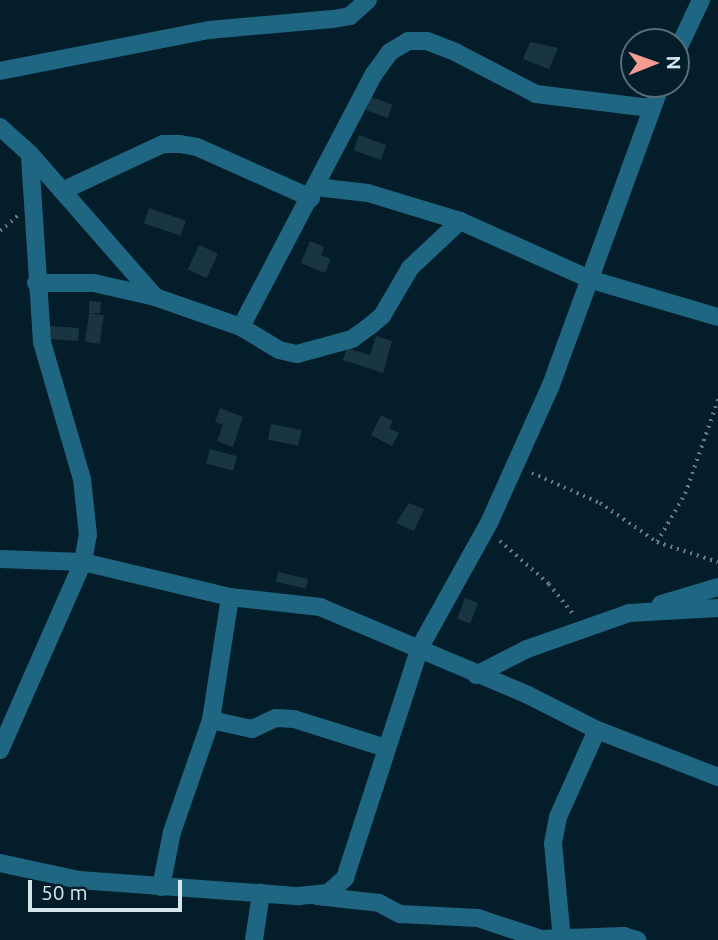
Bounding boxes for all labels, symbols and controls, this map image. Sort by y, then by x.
north arrow [620,28,690,98]
text: N [663,55,685,70]
scale bar [32,866,186,910]
text: 50 m [41,880,88,904]

